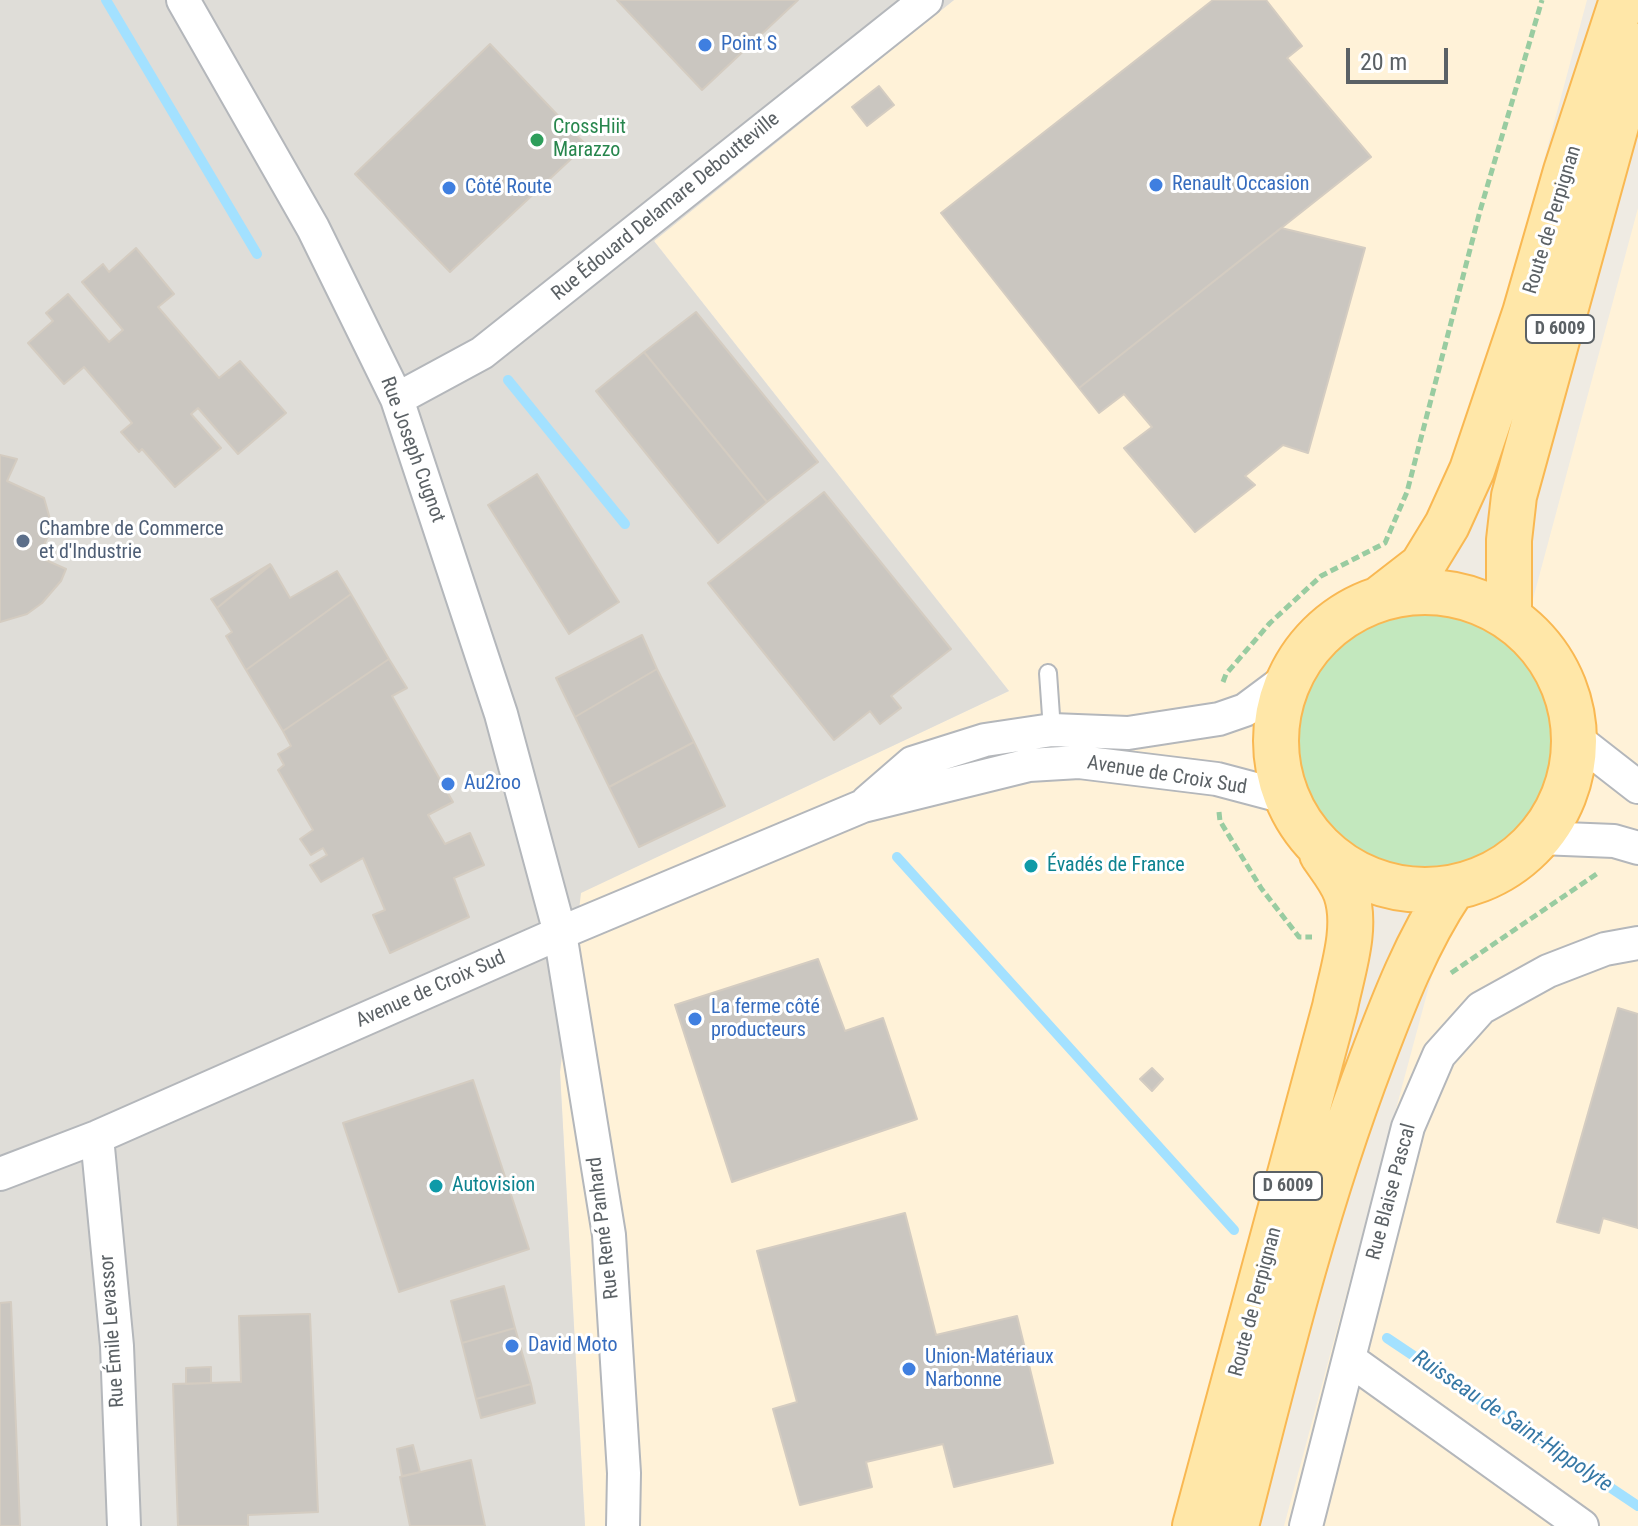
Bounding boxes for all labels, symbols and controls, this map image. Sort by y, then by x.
scale bar [1350,32,1452,82]
place label: Point S [721,33,777,57]
marker: Point S [696,36,714,54]
text: 20 m [1360,48,1407,76]
street label: Rue Édouard Delamare Deboutteville [547,108,785,306]
place label: CrossHiit Marazzo [553,116,626,163]
marker: CrossHiit Marazzo [528,131,546,149]
street label: Route de Perpignan [1519,143,1587,297]
place label: Renault Occasion [1172,173,1310,197]
place label: Côté Route [465,176,552,200]
marker: Renault Occasion [1147,176,1165,194]
marker: Côté Route [440,179,458,197]
road number: D 6009 [1526,315,1594,343]
street label: Rue Joseph Cugnot [375,374,449,526]
place label: Chambre de Commerce et d'Industrie [39,518,224,565]
marker: Chambre de Commerce et d'Industrie [14,532,32,550]
street label: Avenue de Croix Sud [1085,752,1249,800]
place label: Au2roo [464,772,521,796]
marker: Au2roo [439,775,457,793]
place label: Évadés de France [1047,854,1185,878]
marker: Évadés de France [1022,857,1040,875]
street label: Avenue de Croix Sud [352,946,510,1034]
place label: La ferme côté producteurs [711,996,820,1043]
marker: La ferme côté producteurs [686,1010,704,1028]
street label: Rue Blaise Pascal [1362,1121,1422,1263]
street label: Rue René Panhard [583,1155,625,1301]
road number: D 6009 [1254,1172,1322,1200]
place label: Autovision [452,1174,535,1198]
marker: Autovision [427,1177,445,1195]
street label: Route de Perpignan [1225,1225,1287,1379]
street label: Rue Émile Levassor [96,1254,130,1408]
place label: David Moto [528,1334,617,1358]
marker: David Moto [503,1337,521,1355]
water label: Ruisseau de Saint-Hippolyte [1407,1345,1617,1499]
place label: Union-Matériaux Narbonne [925,1346,1054,1393]
marker: Union-Matériaux Narbonne [900,1360,918,1378]

